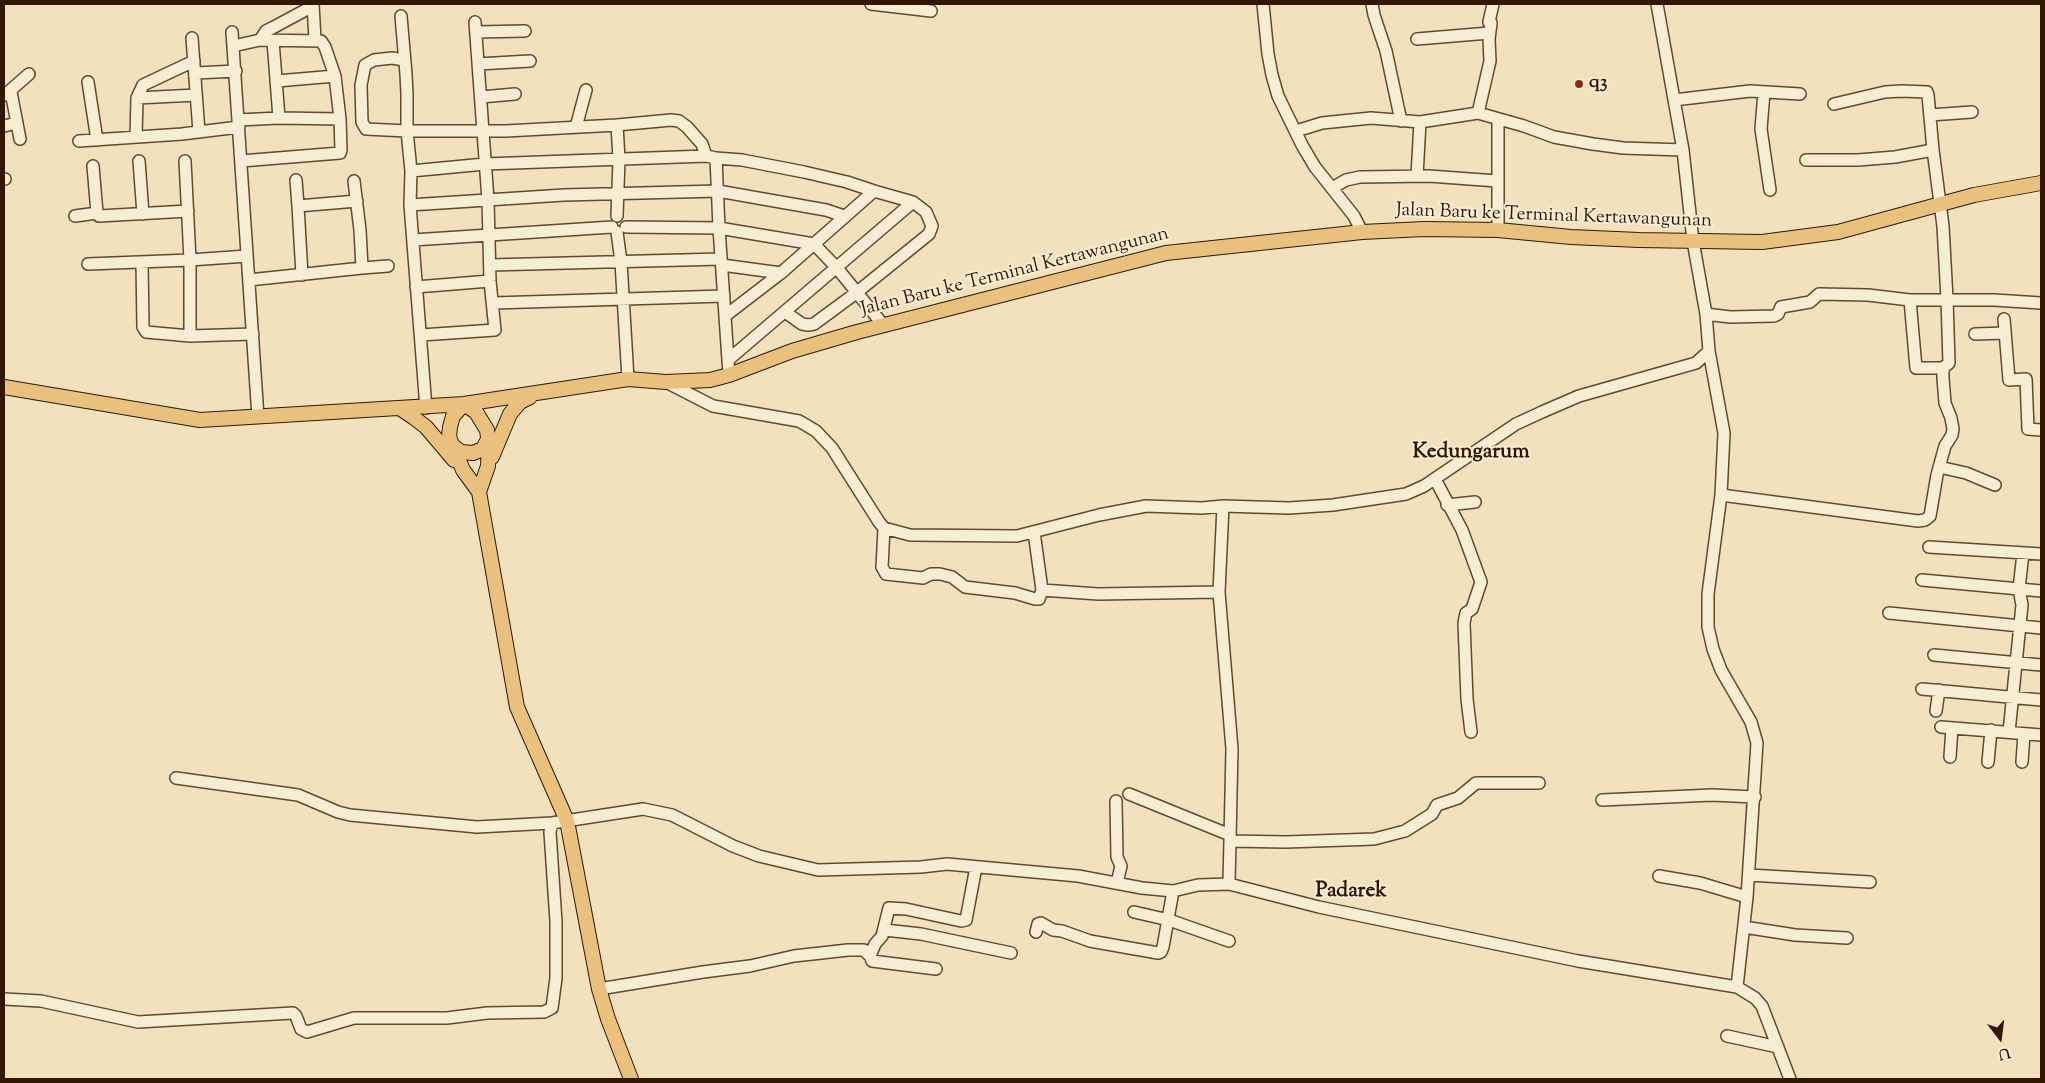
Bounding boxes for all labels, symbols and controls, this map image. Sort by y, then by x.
place label: q3 [1589,73,1607,95]
marker: q3 [1573,78,1585,90]
street label: Jalan Baru ke Terminal Kertawangunan [1395,200,1713,234]
street label: Jalan Baru ke Terminal Kertawangunan [859,224,1171,322]
district label: Kedungarum [1413,440,1529,466]
district label: Padarek [1315,879,1387,905]
north arrow [1975,1013,2025,1063]
text: U [1996,1041,2012,1064]

